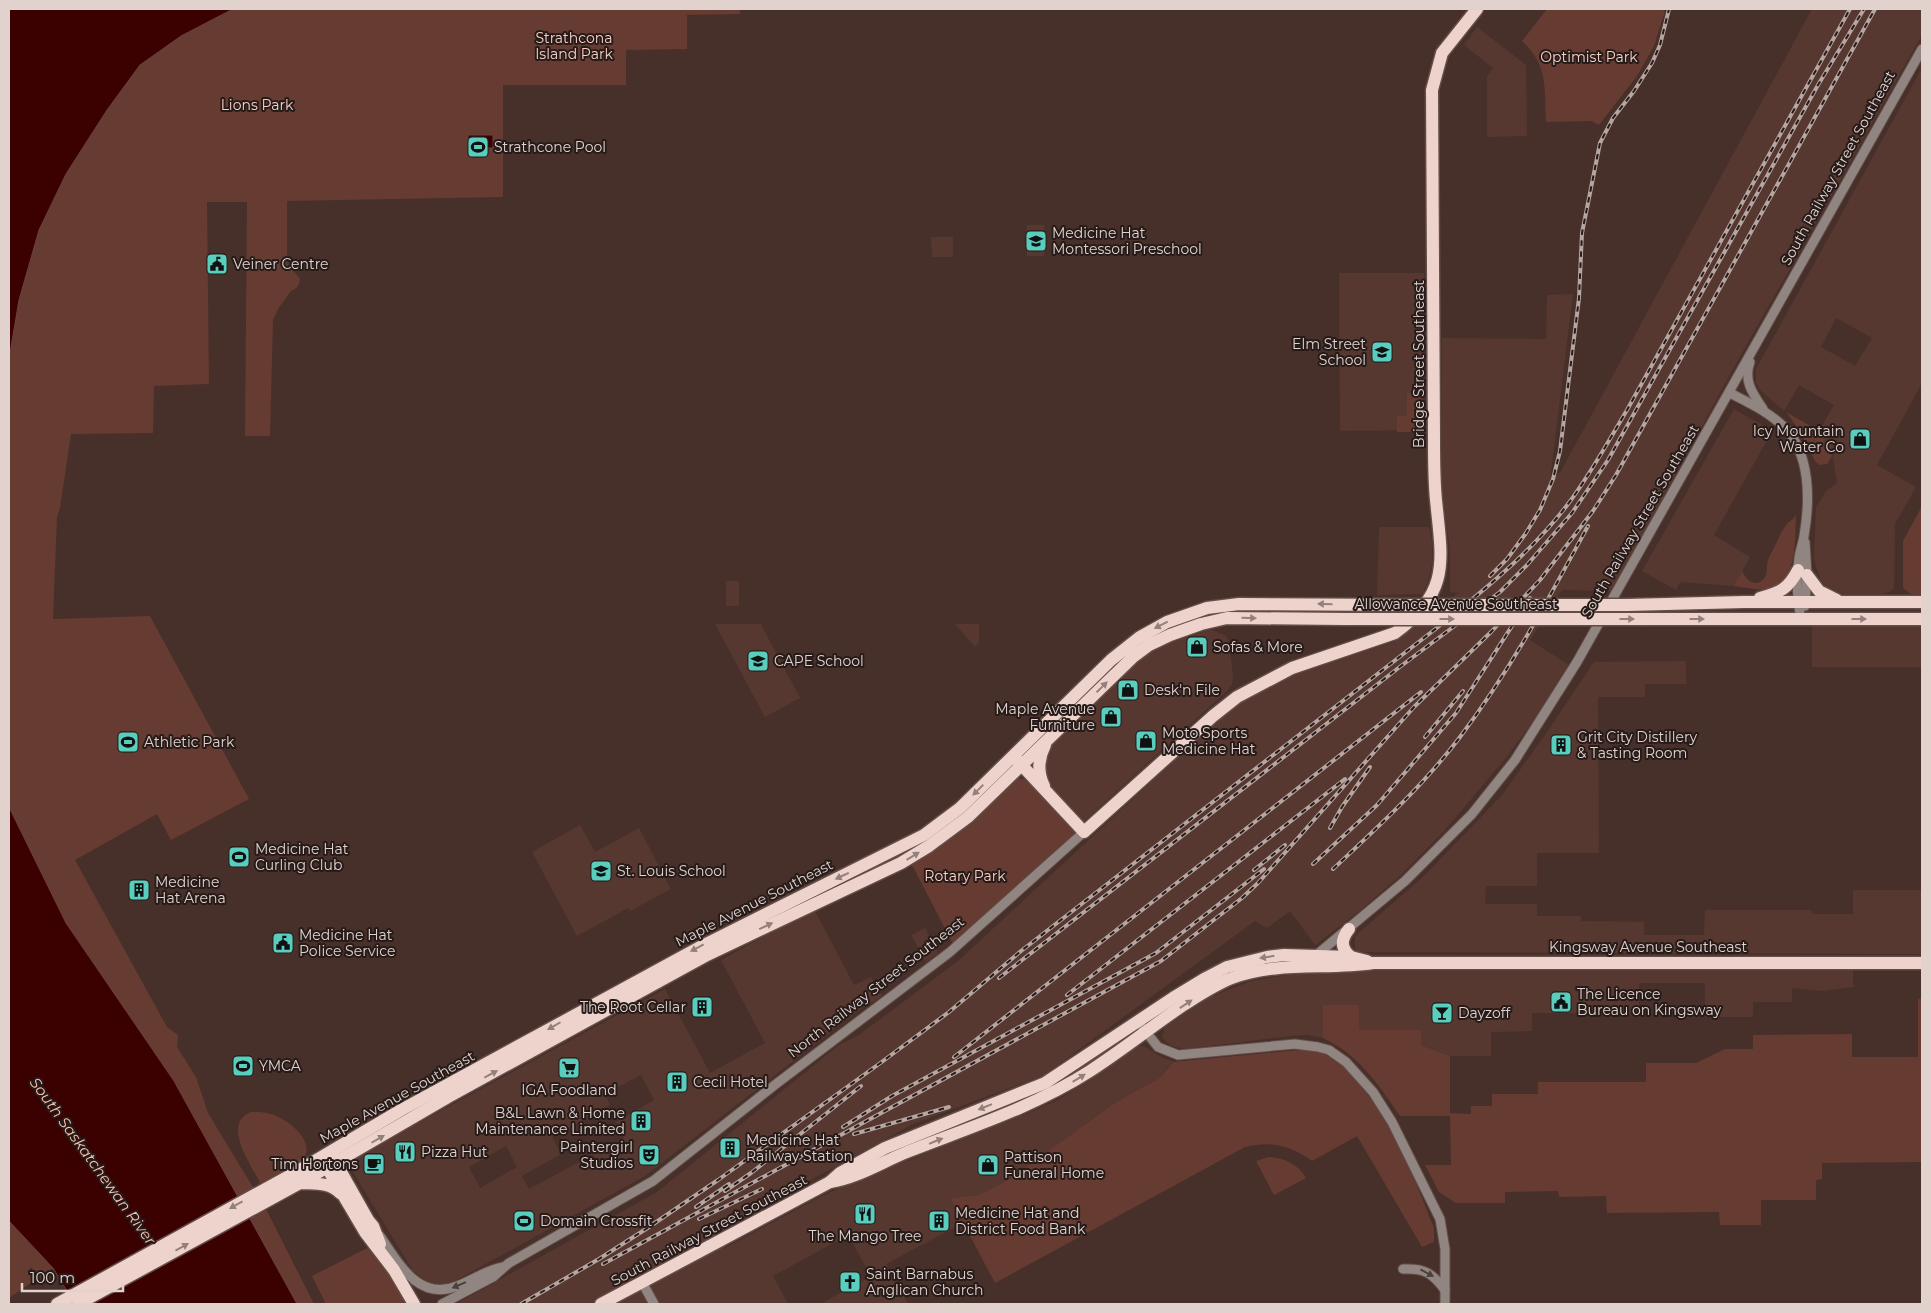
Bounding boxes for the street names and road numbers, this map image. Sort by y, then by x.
street label: South Railway Street Southeast [1777,67,1899,268]
street label: Bridge Street Southeast [1410,280,1428,448]
street label: South Railway Street Southeast [1577,421,1703,621]
street label: Allowance Avenue Southeast [1354,595,1558,613]
street label: Maple Avenue Southeast [672,855,836,951]
street label: North Railway Street Southeast [784,912,968,1061]
street label: Kingsway Avenue Southeast [1549,938,1747,956]
street label: Maple Avenue Southeast [316,1047,478,1147]
street label: South Railway Street Southeast [608,1170,810,1290]

